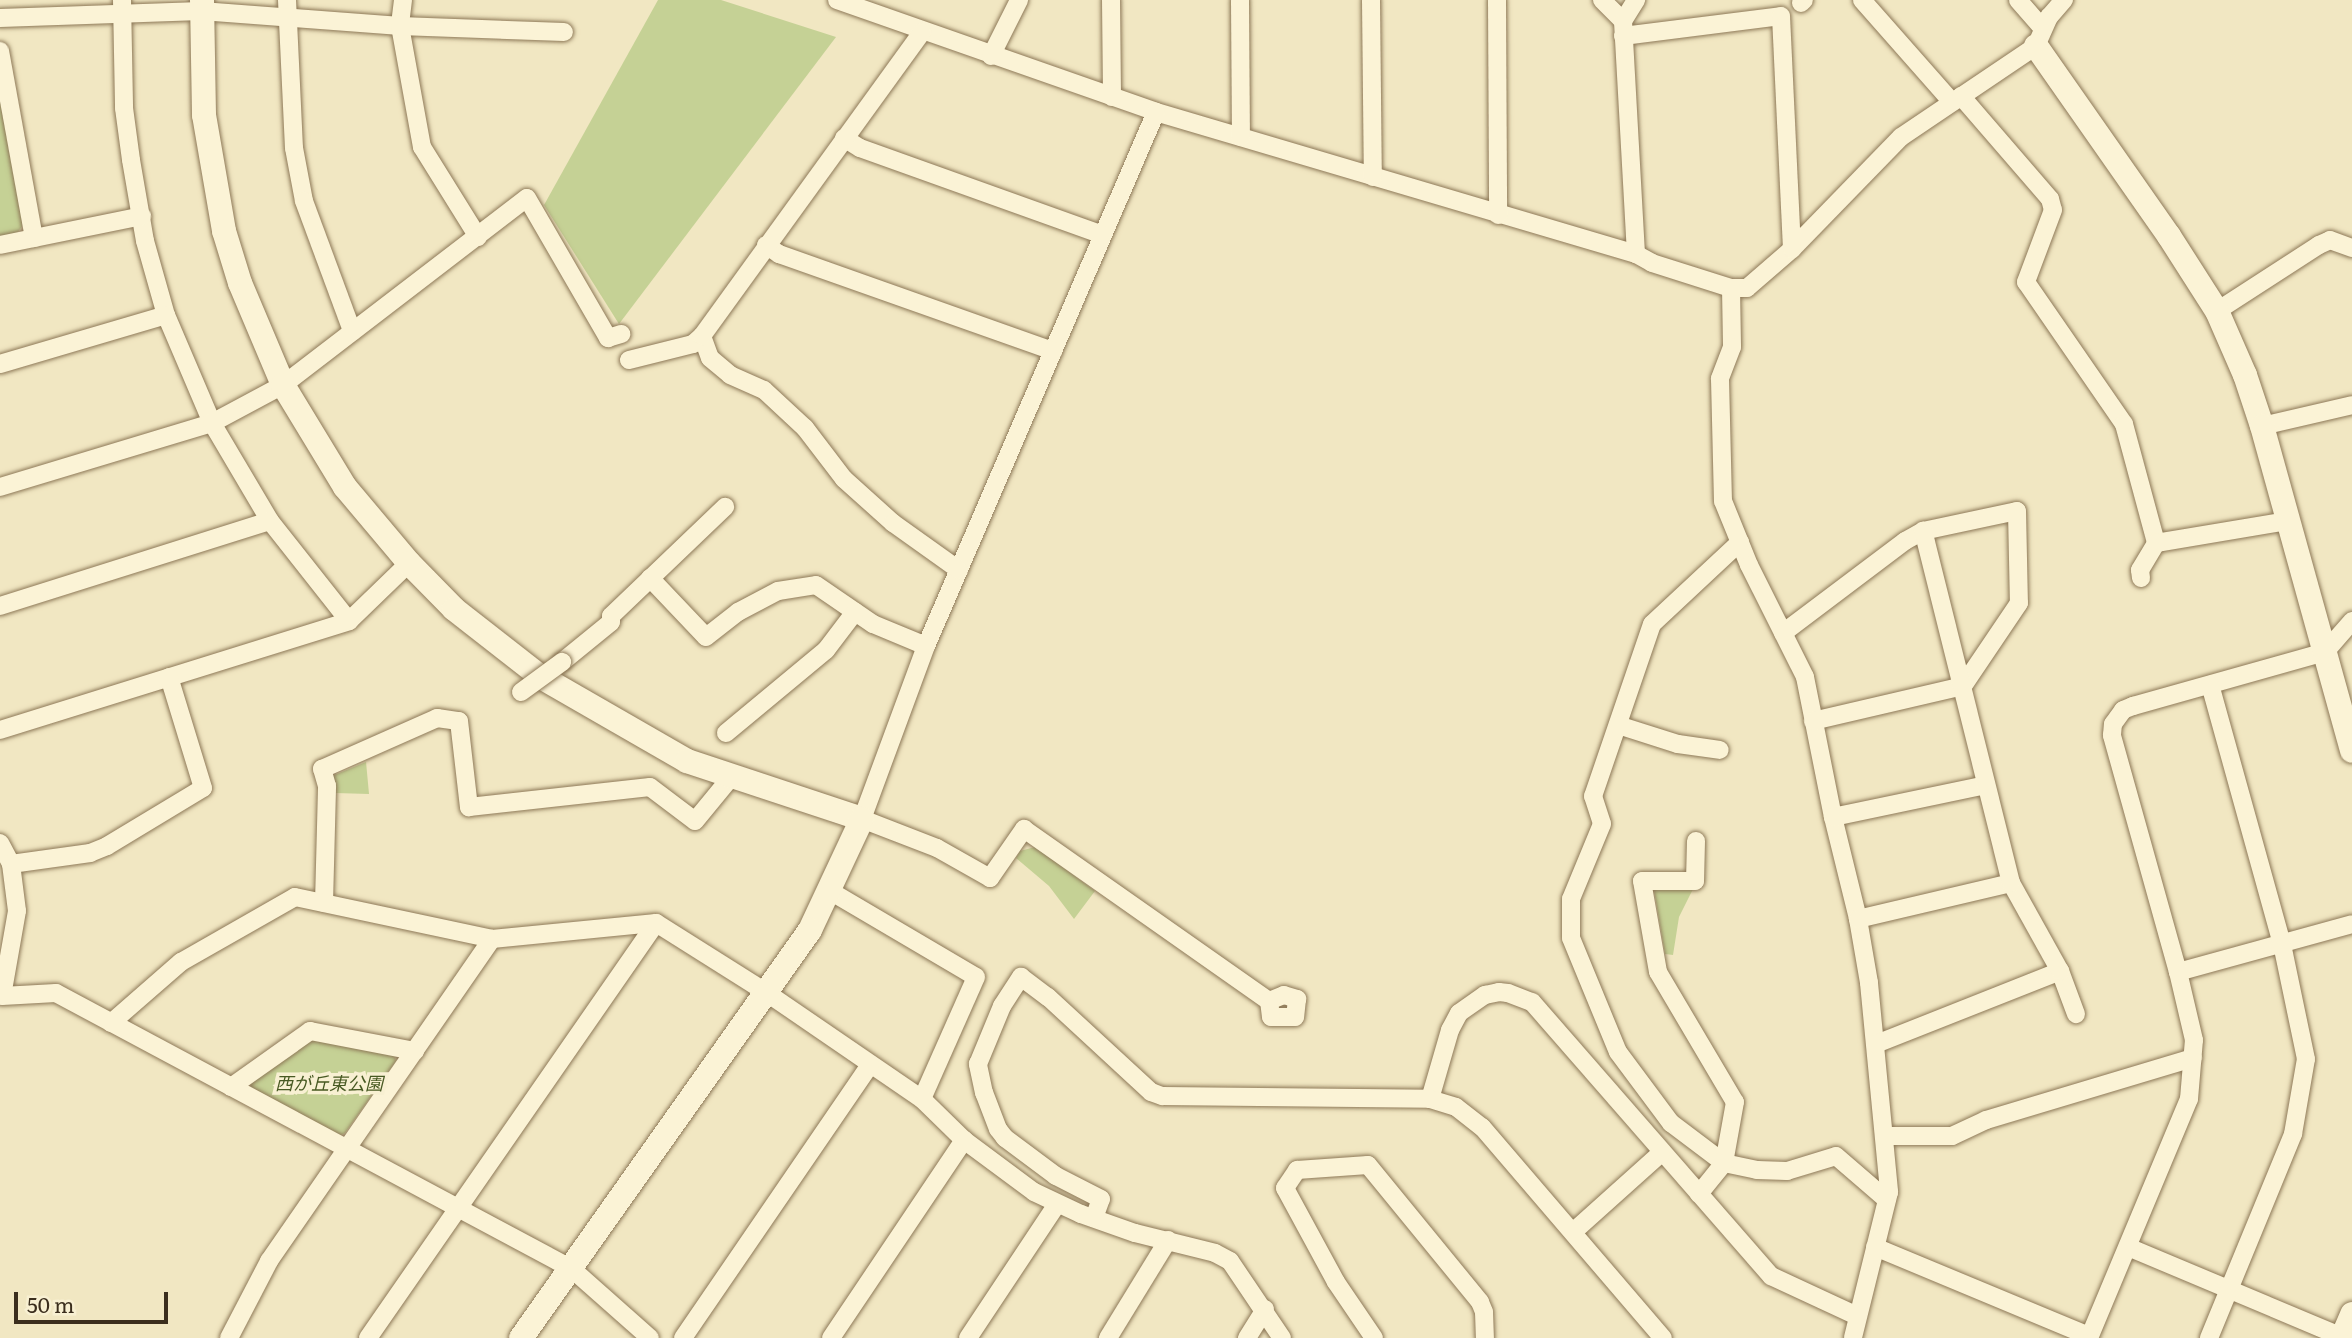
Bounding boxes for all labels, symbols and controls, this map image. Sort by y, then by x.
park label: 西が丘東公園 [275,1072,383,1094]
scale bar [18,1278,172,1322]
text: 50 m [27,1288,74,1319]

